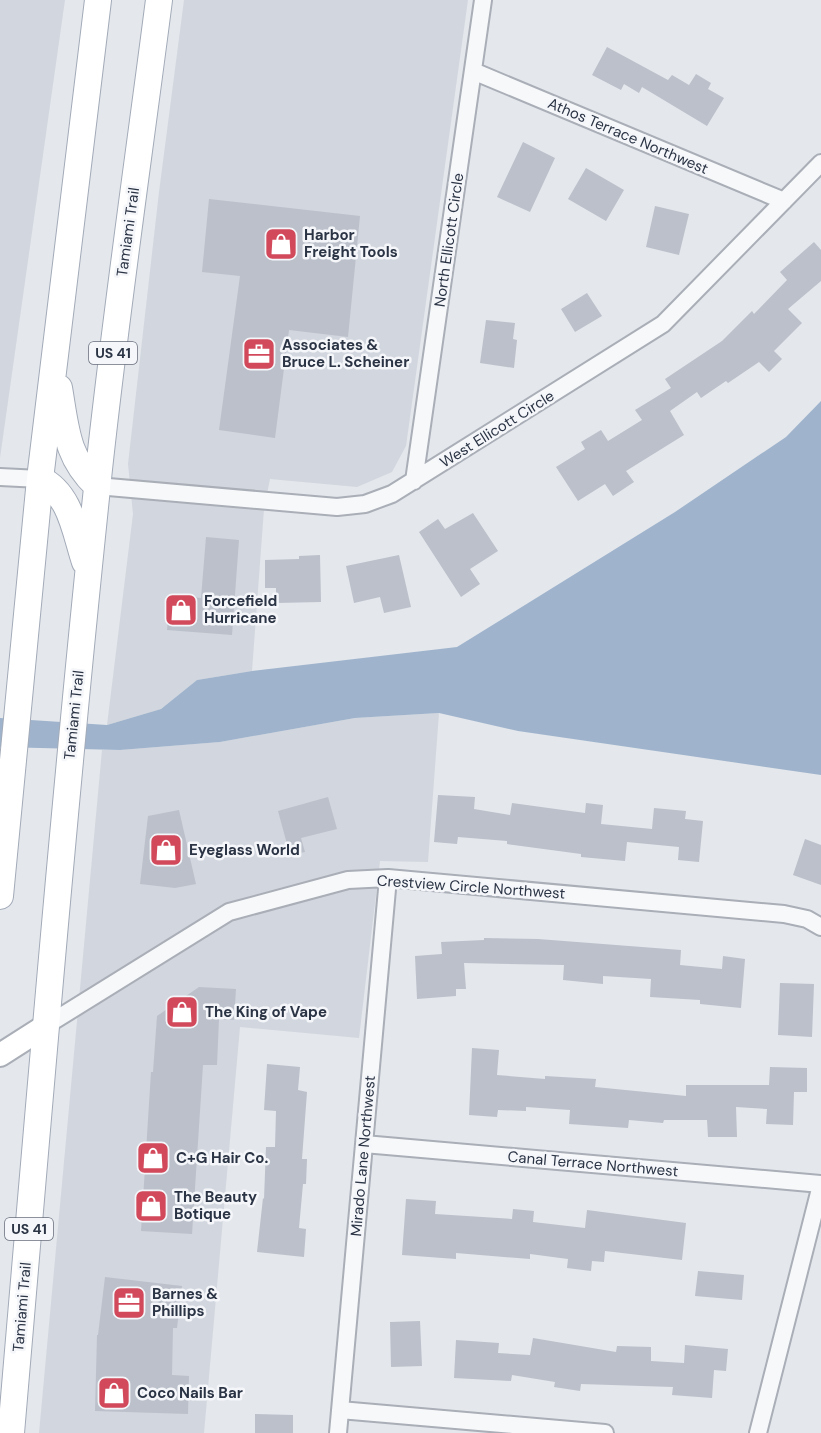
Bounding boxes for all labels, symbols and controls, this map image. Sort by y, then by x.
street label: Athos Terrace Northwest [545,93,711,179]
street label: North Ellicott Circle [430,172,468,308]
street label: Tamiami Trail [112,186,144,278]
place label: Harbor Freight Tools [304,225,398,262]
shop icon: Harbor Freight Tools [263,226,299,262]
place label: Associates & Bruce L. Scheiner [282,335,409,372]
office icon: Associates & Bruce L. Scheiner [241,336,277,372]
road number: US 41 [89,342,137,364]
street label: West Ellicott Circle [436,386,558,472]
place label: Forcefield Hurricane [204,591,277,628]
shop icon: Forcefield Hurricane [163,592,199,628]
street label: Tamiami Trail [59,669,89,761]
shop icon: Eyeglass World [148,832,184,868]
place label: Eyeglass World [189,840,300,860]
street label: Crestview Circle Northwest [376,870,566,904]
shop icon: The King of Vape [164,994,200,1030]
place label: The King of Vape [205,1002,327,1022]
street label: Mirado Lane Northwest [346,1075,380,1237]
shop icon: C+G Hair Co. [135,1140,171,1176]
street label: Canal Terrace Northwest [507,1147,679,1181]
place label: C+G Hair Co. [176,1148,268,1168]
place label: The Beauty Botique [174,1187,257,1224]
shop icon: The Beauty Botique [133,1188,169,1224]
road number: US 41 [5,1218,53,1240]
street label: Tamiami Trail [8,1261,36,1353]
place label: Barnes & Phillips [152,1284,218,1321]
office icon: Barnes & Phillips [111,1285,147,1321]
shop icon: Coco Nails Bar [96,1375,132,1411]
place label: Coco Nails Bar [137,1383,243,1403]

